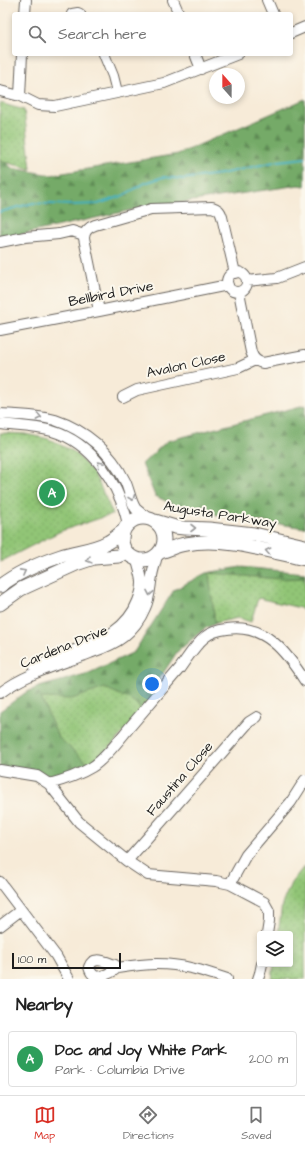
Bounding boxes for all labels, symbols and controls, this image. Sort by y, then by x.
search box [12,12,293,56]
icon: search [26,23,48,45]
text: Search here [58,24,147,45]
north arrow [209,68,245,104]
street label: Bellbird Drive [67,276,156,312]
street label: Avalon Close [144,347,228,383]
one-way arrow [36,412,42,421]
one-way arrow [97,461,104,469]
pin: A [39,478,65,508]
one-way arrow [127,494,135,501]
street label: Augusta Parkway [162,496,278,534]
one-way arrow [190,524,196,532]
one-way arrow [265,548,271,556]
one-way arrow [86,555,93,564]
one-way arrow [19,569,26,577]
one-way arrow [146,590,154,596]
street label: Cardena Drive [17,620,111,674]
your location [142,674,162,694]
street label: Faustina Close [142,737,218,821]
map controls [257,931,293,967]
button: layers [257,931,293,967]
scale bar [12,951,121,970]
text: 100 m [18,952,46,967]
text: Nearby [16,993,73,1017]
text: Doc and Joy White Park [55,1040,227,1061]
text: A [26,1050,34,1068]
text: 200 m [249,1050,288,1068]
text: Park · Columbia Drive [55,1061,185,1079]
tab: Map [34,1104,56,1143]
tab: Directions [123,1104,174,1143]
tab: Saved [241,1104,271,1143]

